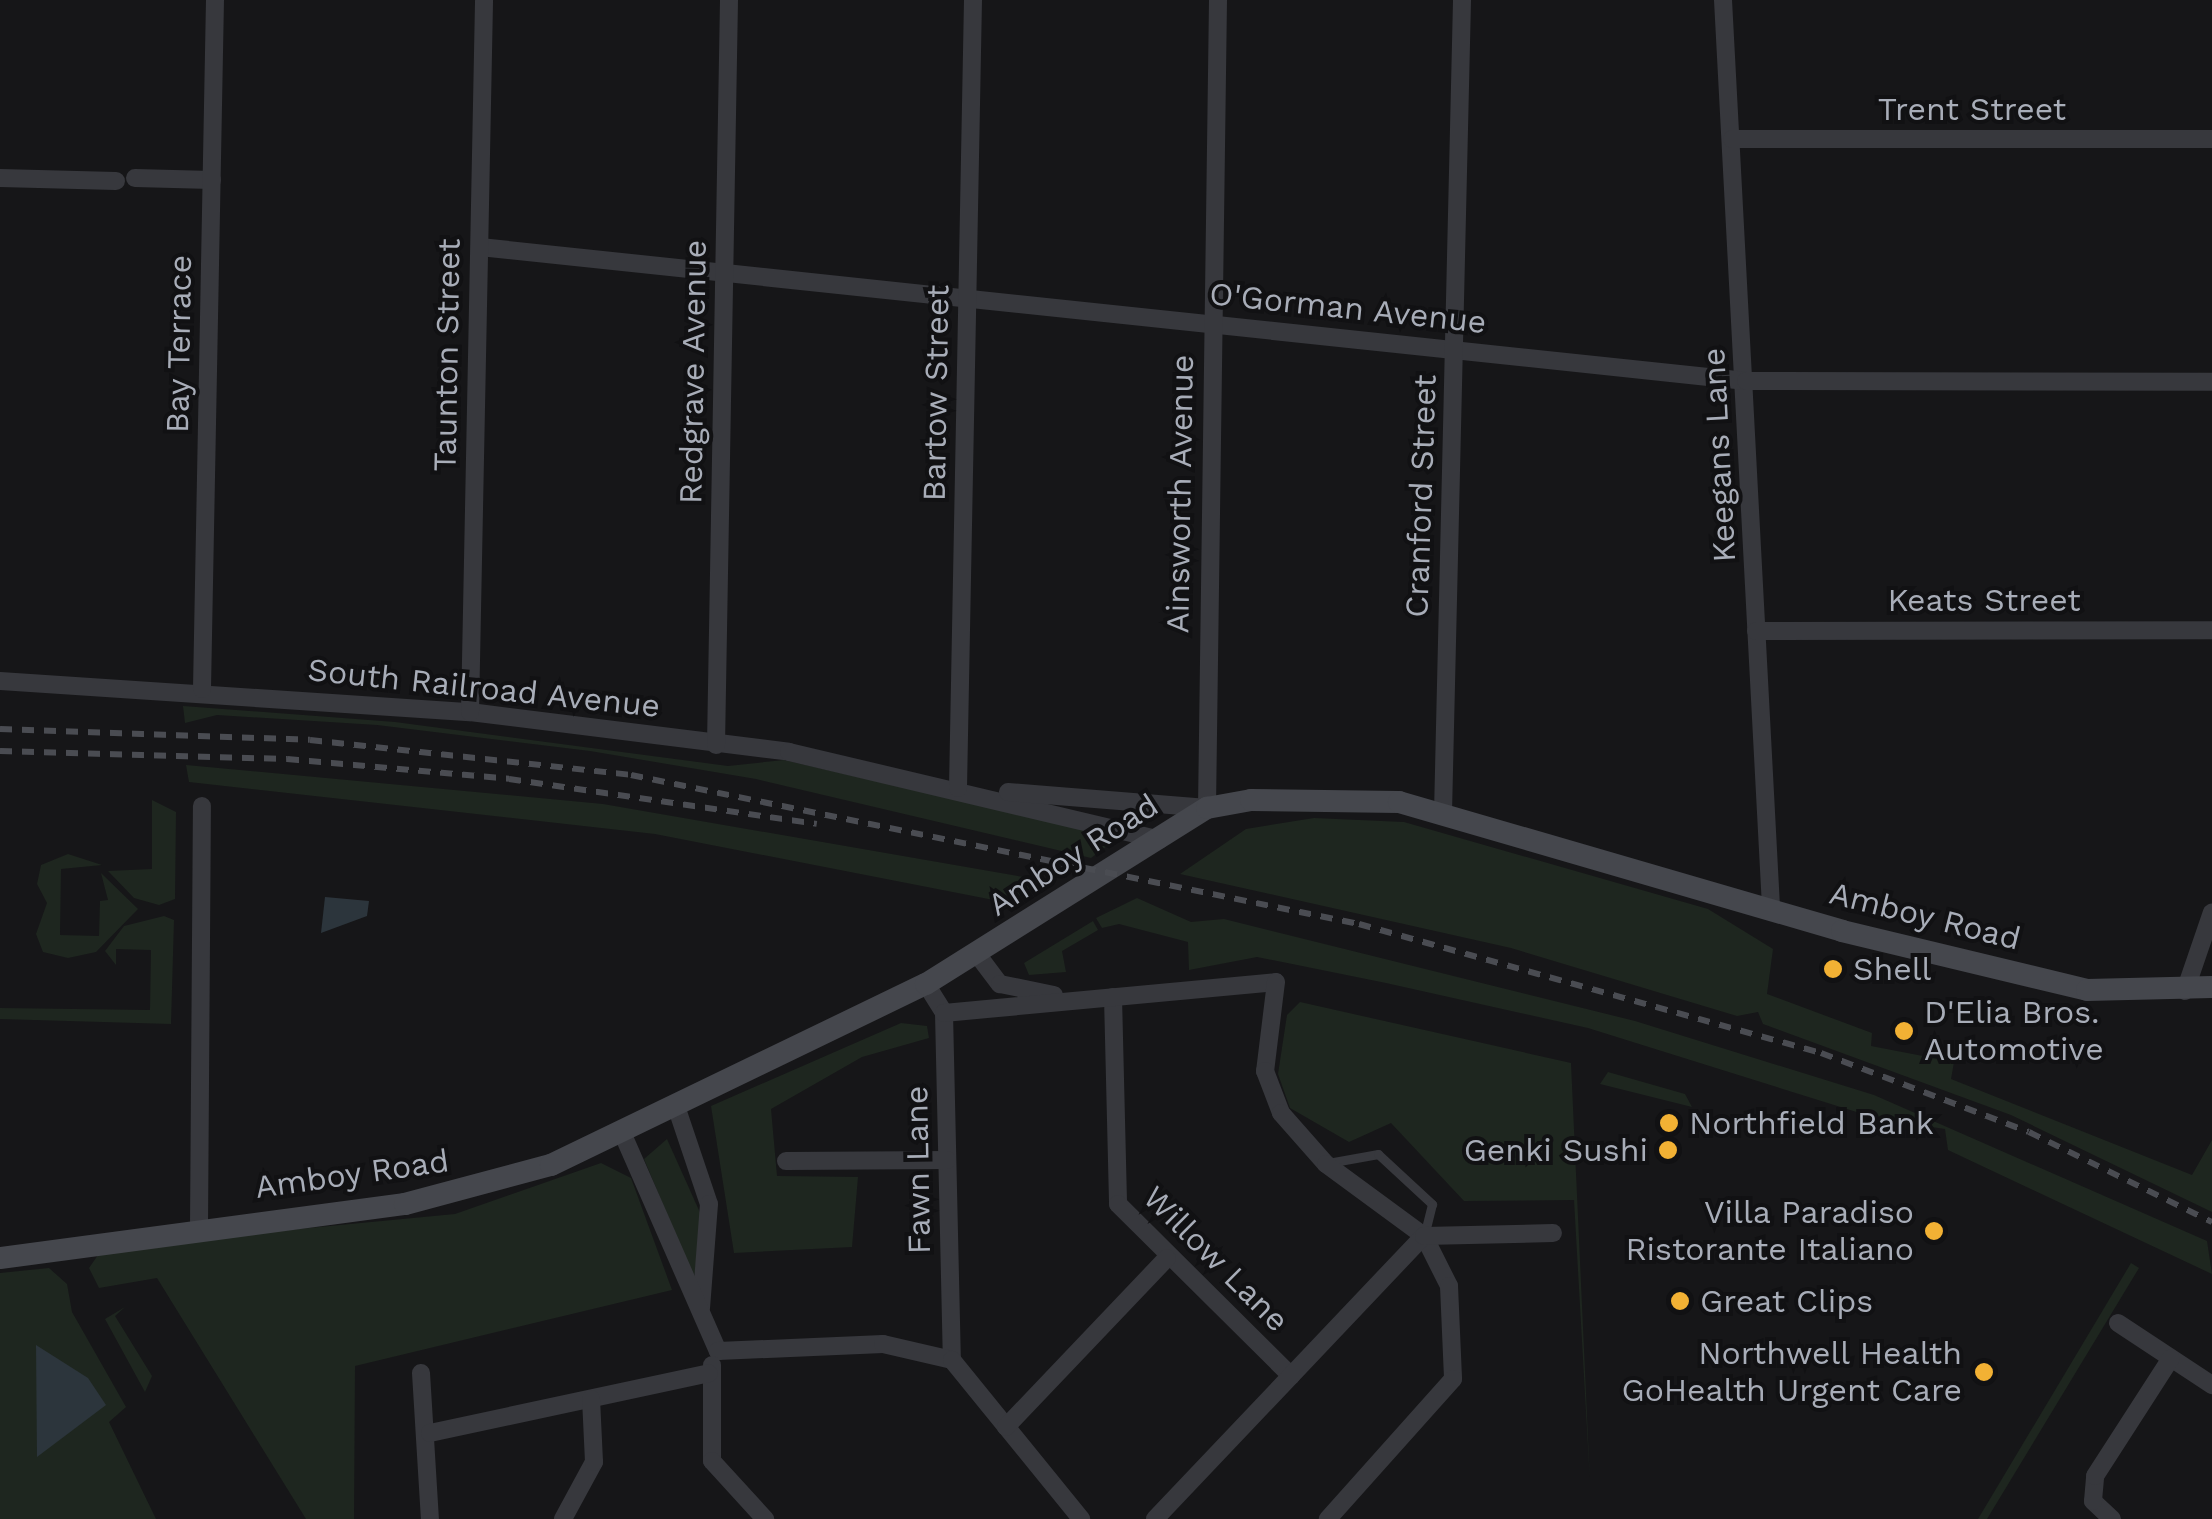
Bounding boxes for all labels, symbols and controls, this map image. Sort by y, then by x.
street label: Trent Street [1878,90,2066,128]
street label: Taunton Street [426,238,468,472]
street label: Redgrave Avenue [671,239,715,505]
street label: Bay Terrace [158,254,200,434]
street label: O'Gorman Avenue [1207,274,1489,342]
street label: Bartow Street [915,284,957,502]
street label: Keegans Lane [1694,347,1744,563]
street label: Ainsworth Avenue [1158,354,1202,634]
street label: Cranford Street [1398,374,1444,618]
street label: Keats Street [1887,581,2081,619]
street label: South Railroad Avenue [305,650,663,726]
street label: Amboy Road [980,786,1166,924]
street label: Amboy Road [1825,874,2025,958]
place label: Shell [1853,950,1931,988]
marker: Shell [1822,958,1844,980]
place label: D'Elia Bros. Automotive [1924,994,2104,1069]
marker: D'Elia Bros. Automotive [1893,1020,1915,1042]
street label: Fawn Lane [897,1085,939,1255]
place label: Northfield Bank [1689,1104,1934,1142]
marker: Northfield Bank [1658,1112,1680,1134]
place label: Genki Sushi [1464,1131,1648,1169]
marker: Genki Sushi [1657,1139,1679,1161]
street label: Amboy Road [252,1141,452,1207]
street label: Willow Lane [1135,1178,1297,1340]
place label: Villa Paradiso Ristorante Italiano [1625,1194,1914,1269]
marker: Villa Paradiso Ristorante Italiano [1923,1220,1945,1242]
place label: Great Clips [1700,1282,1873,1320]
marker: Great Clips [1669,1290,1691,1312]
place label: Northwell Health GoHealth Urgent Care [1622,1335,1962,1410]
marker: Northwell Health GoHealth Urgent Care [1971,1359,1997,1385]

